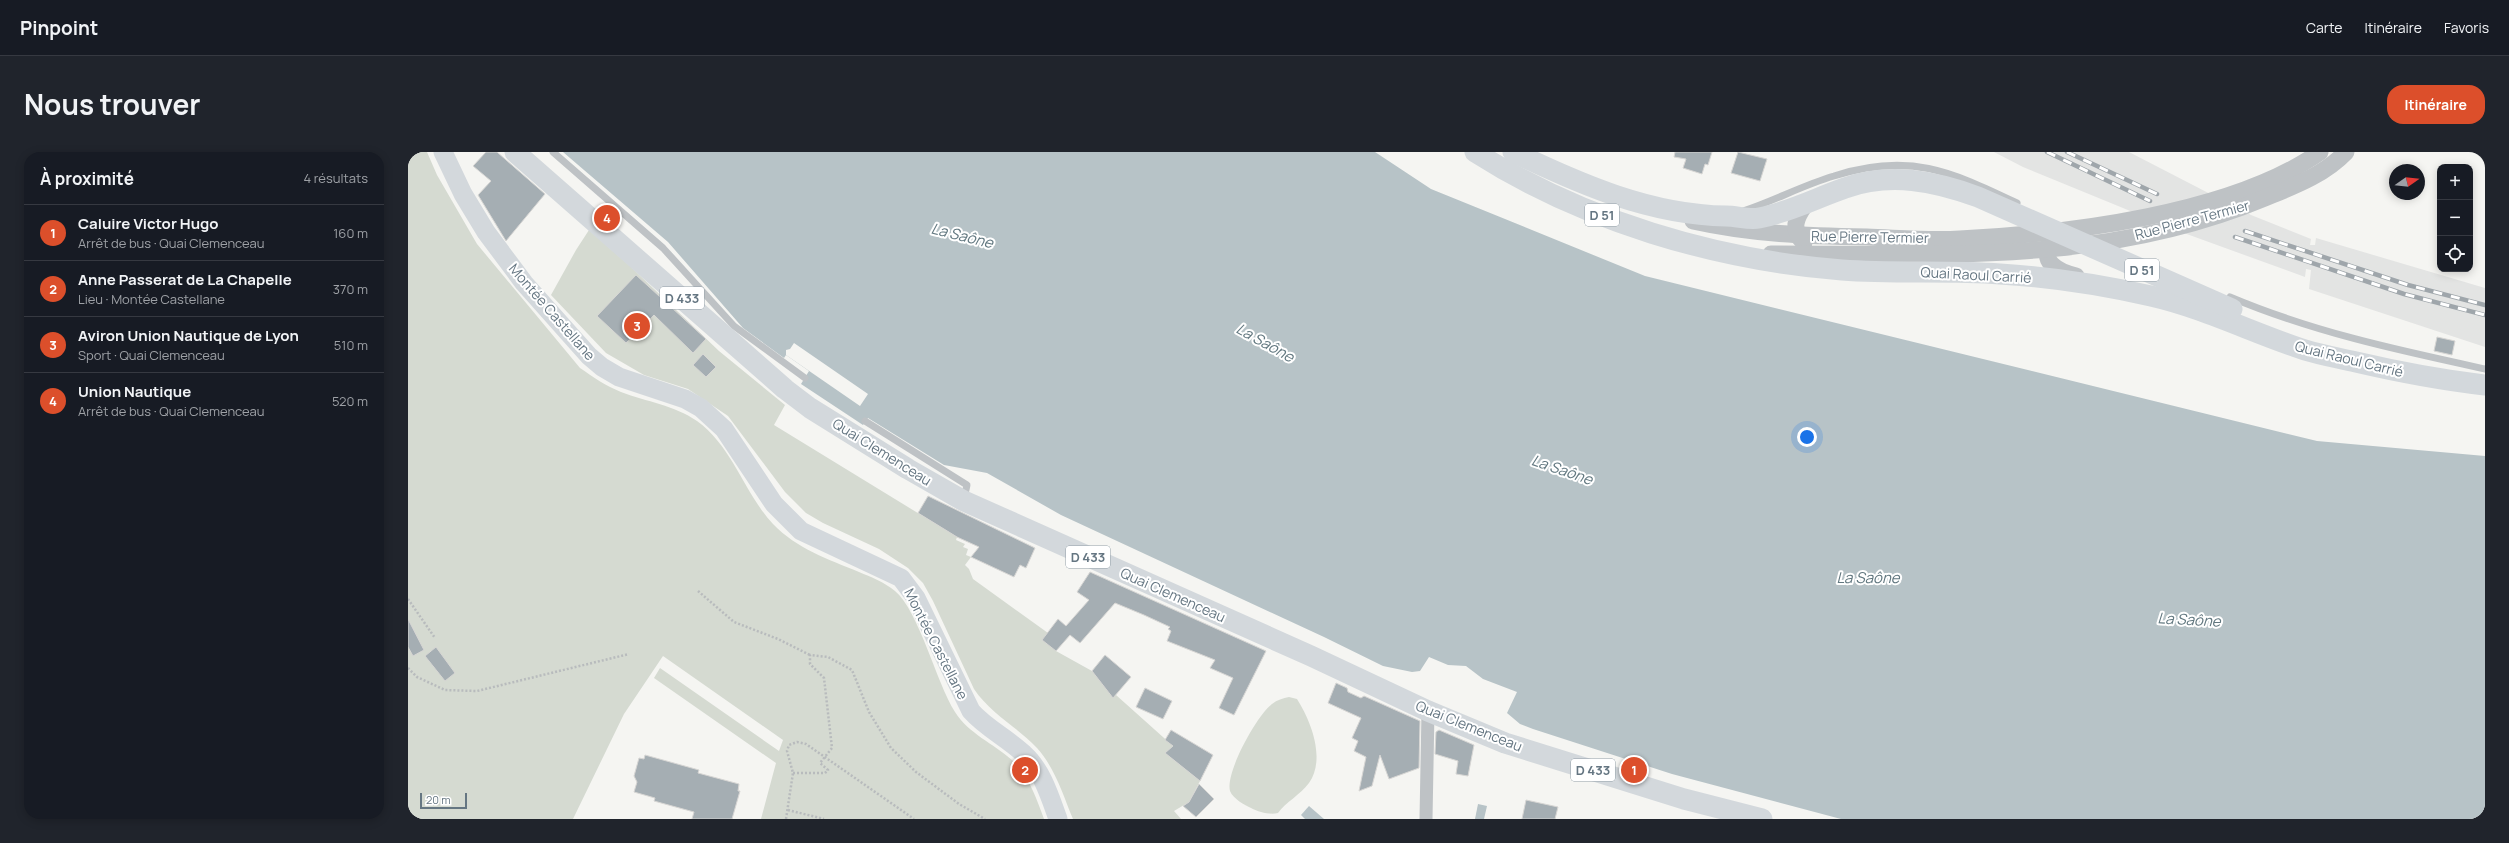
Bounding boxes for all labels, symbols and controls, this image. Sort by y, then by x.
text: Pinpoint [20,15,98,41]
text: Carte [2306,18,2342,37]
text: Itinéraire [2364,18,2422,37]
text: Favoris [2444,18,2489,37]
text: Nous trouver [24,85,200,123]
button: Itinéraire [2387,85,2485,124]
north arrow [2389,164,2425,200]
map controls [2437,164,2473,272]
button: + [2437,164,2473,200]
text: À proximité [40,167,134,190]
text: 4 résultats [303,169,368,187]
street label: Rue Pierre Termier [2133,195,2251,244]
button: − [2437,200,2473,236]
pin: 4 [594,203,620,233]
road number: D 51 [1585,204,1619,226]
text: Caluire Victor Hugo [78,213,219,234]
water label: La Saône [929,218,996,254]
text: 1 [50,224,56,242]
text: 160 m [333,224,368,242]
street label: Rue Pierre Termier [1811,226,1929,247]
text: Arrêt de bus · Quai Clemenceau [78,234,265,252]
button: locate [2437,236,2473,272]
street label: Montée Castellane [505,259,600,364]
road number: D 51 [2125,259,2159,281]
street label: Quai Raoul Carrié [1920,262,2032,287]
text: Anne Passerat de La Chapelle [78,269,292,290]
text: 2 [49,280,57,298]
text: 370 m [333,280,368,298]
road number: D 433 [660,287,704,309]
text: Lieu · Montée Castellane [78,290,225,308]
pin: 3 [624,311,650,341]
water label: La Saône [1233,318,1299,368]
text: Aviron Union Nautique de Lyon [78,325,299,346]
text: 3 [49,336,57,354]
text: 510 m [334,336,368,354]
street label: Quai Raoul Carrié [2293,336,2405,381]
text: Sport · Quai Clemenceau [78,346,225,364]
text: Union Nautique [78,381,191,402]
text: 4 [49,392,57,410]
text: 520 m [332,392,368,410]
text: Arrêt de bus · Quai Clemenceau [78,402,265,420]
street label: Quai Clemenceau [829,414,935,490]
your location [1797,427,1817,447]
water label: La Saône [1529,449,1597,490]
road number: D 433 [1066,546,1110,568]
street label: Quai Clemenceau [1118,563,1229,626]
water label: La Saône [1836,567,1901,588]
street label: Montée Castellane [900,585,973,703]
water label: La Saône [2157,607,2222,632]
street label: Quai Clemenceau [1413,696,1525,756]
pin: 2 [1012,755,1038,785]
pin: 1 [1621,755,1647,785]
road number: D 433 [1571,759,1615,781]
scale bar [420,791,467,810]
text: 20 m [426,792,451,807]

